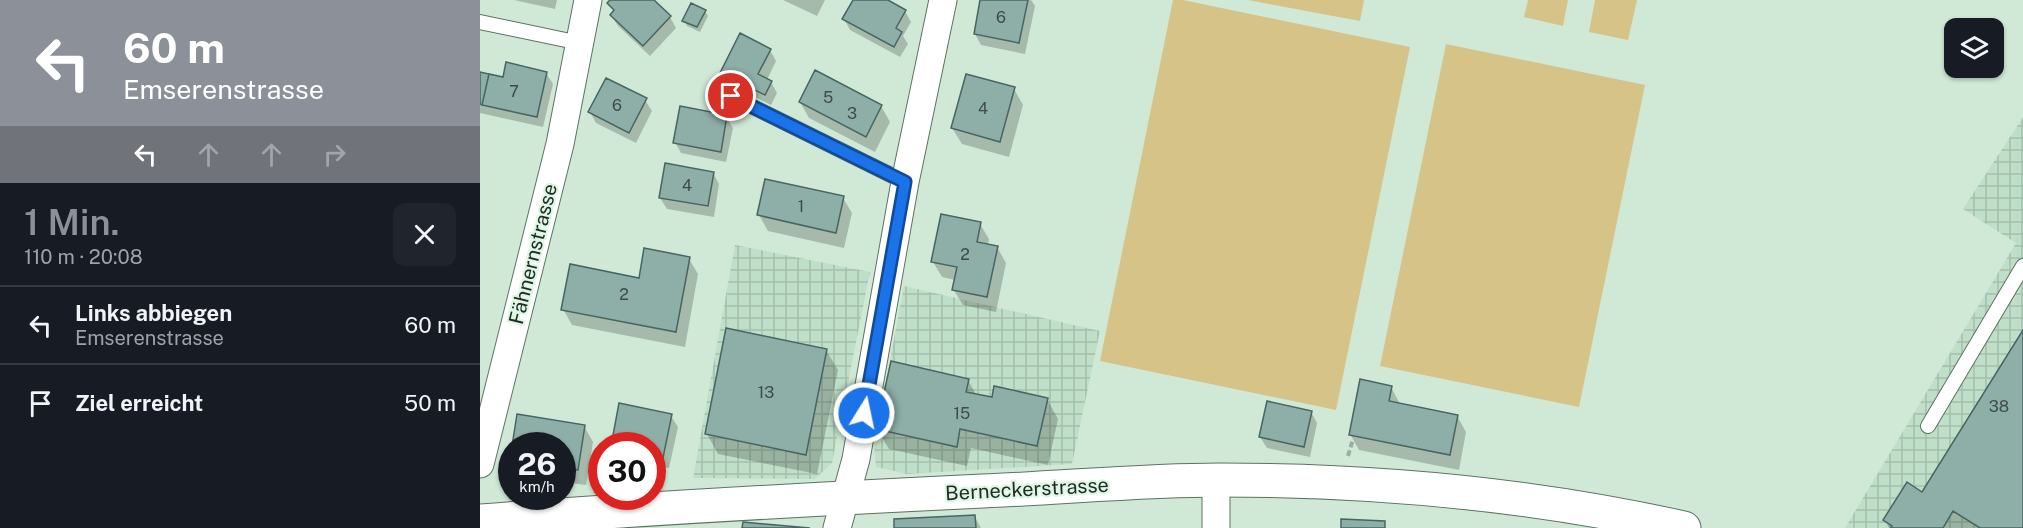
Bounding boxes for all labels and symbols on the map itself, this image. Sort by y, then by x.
house number: 6 [996,8,1006,27]
pin [705,70,756,121]
house number: 7 [509,82,519,101]
house number: 5 [823,88,833,107]
house number: 6 [612,96,622,115]
house number: 4 [978,99,988,118]
house number: 3 [847,104,857,123]
house number: 4 [682,176,692,195]
street label: Fähnernstrasse [504,181,562,327]
house number: 1 [798,197,804,216]
house number: 2 [960,245,970,264]
house number: 2 [619,285,629,304]
position arrow [832,381,896,445]
house number: 13 [758,383,774,402]
house number: 38 [1989,397,2009,416]
house number: 15 [954,404,970,423]
speed limit sign: 30 [588,432,666,510]
street label: Berneckerstrasse [945,473,1109,505]

